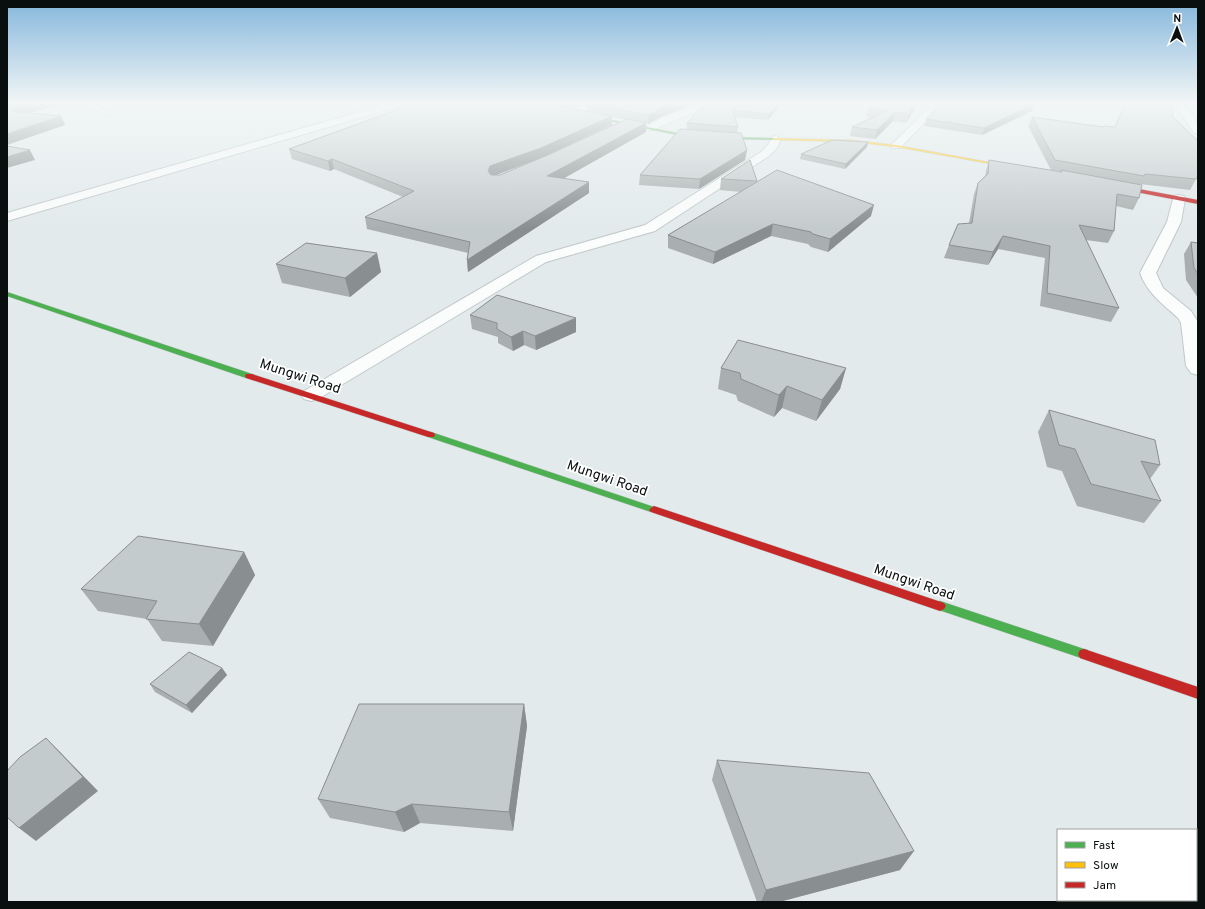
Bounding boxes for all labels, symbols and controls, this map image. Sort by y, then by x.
north arrow [1157,8,1197,48]
text: N [1173,12,1181,26]
street label: Mungwi Road [257,356,343,398]
street label: Mungwi Road [564,457,650,501]
street label: Mungwi Road [871,561,957,605]
legend [1057,829,1197,901]
text: Fast [1093,838,1115,854]
text: Slow [1093,858,1119,874]
text: Jam [1093,878,1116,894]

